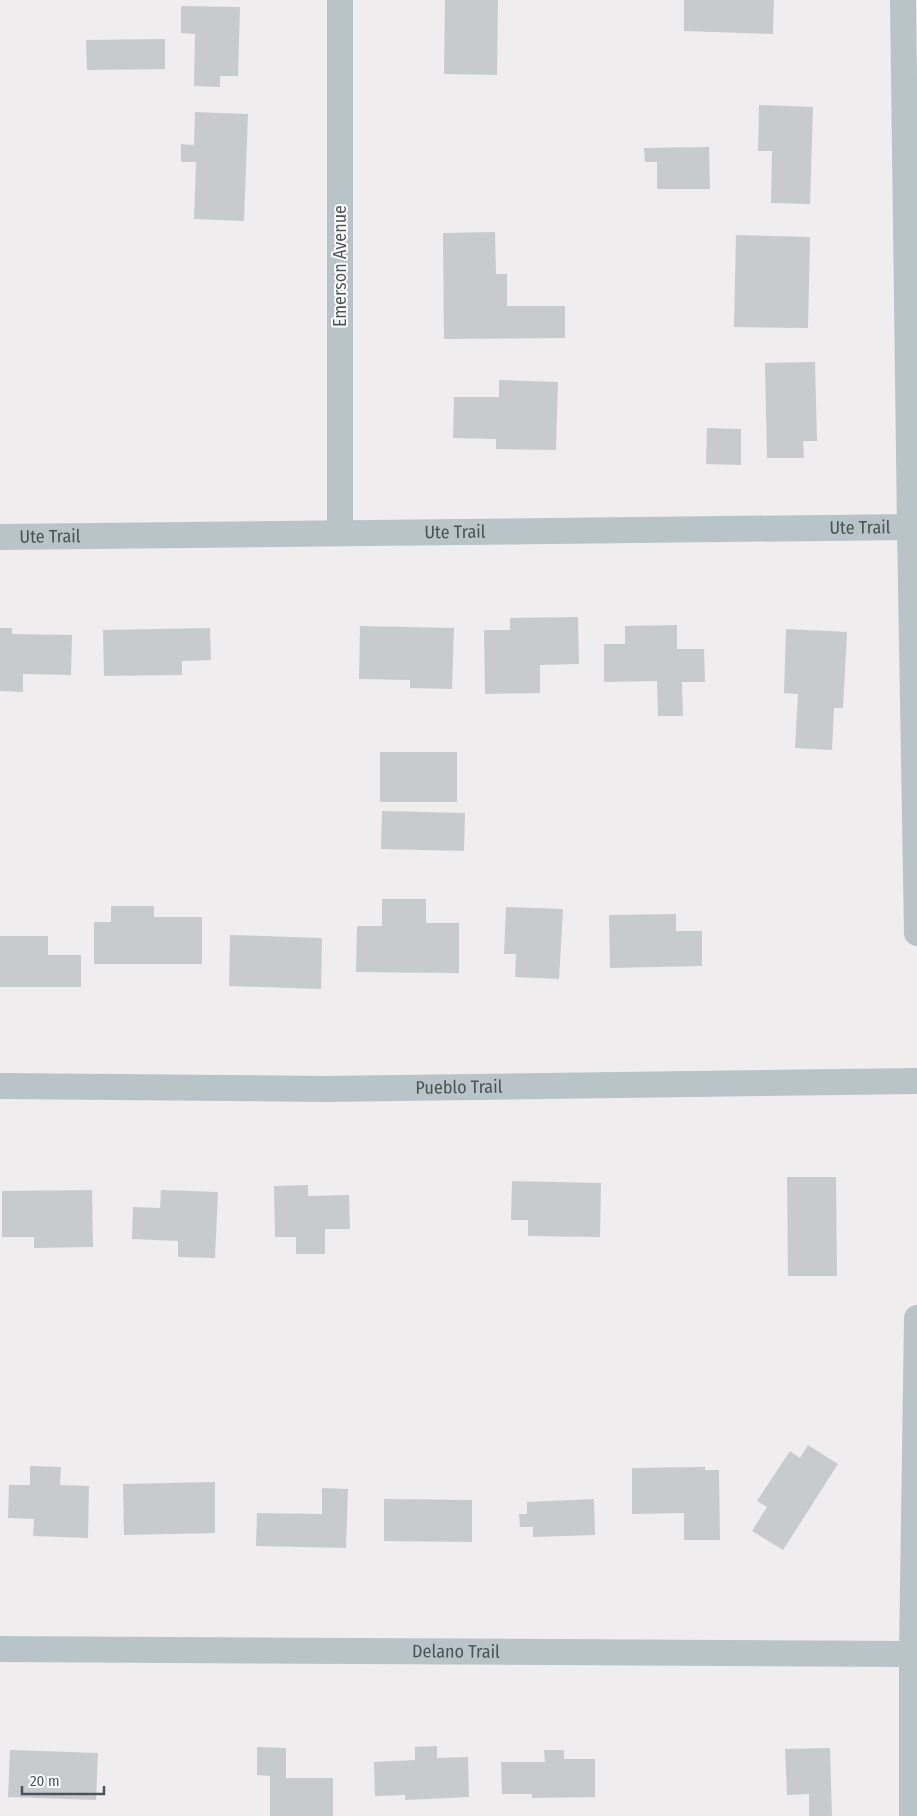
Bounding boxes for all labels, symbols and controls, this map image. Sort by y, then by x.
street label: Emerson Avenue [329,205,351,327]
street label: Ute Trail [829,516,891,539]
street label: Ute Trail [424,521,486,543]
street label: Ute Trail [19,525,81,548]
street label: Pueblo Trail [415,1076,503,1099]
street label: Delano Trail [412,1640,500,1663]
scale bar [22,1764,105,1796]
text: 20 m [30,1772,60,1790]

